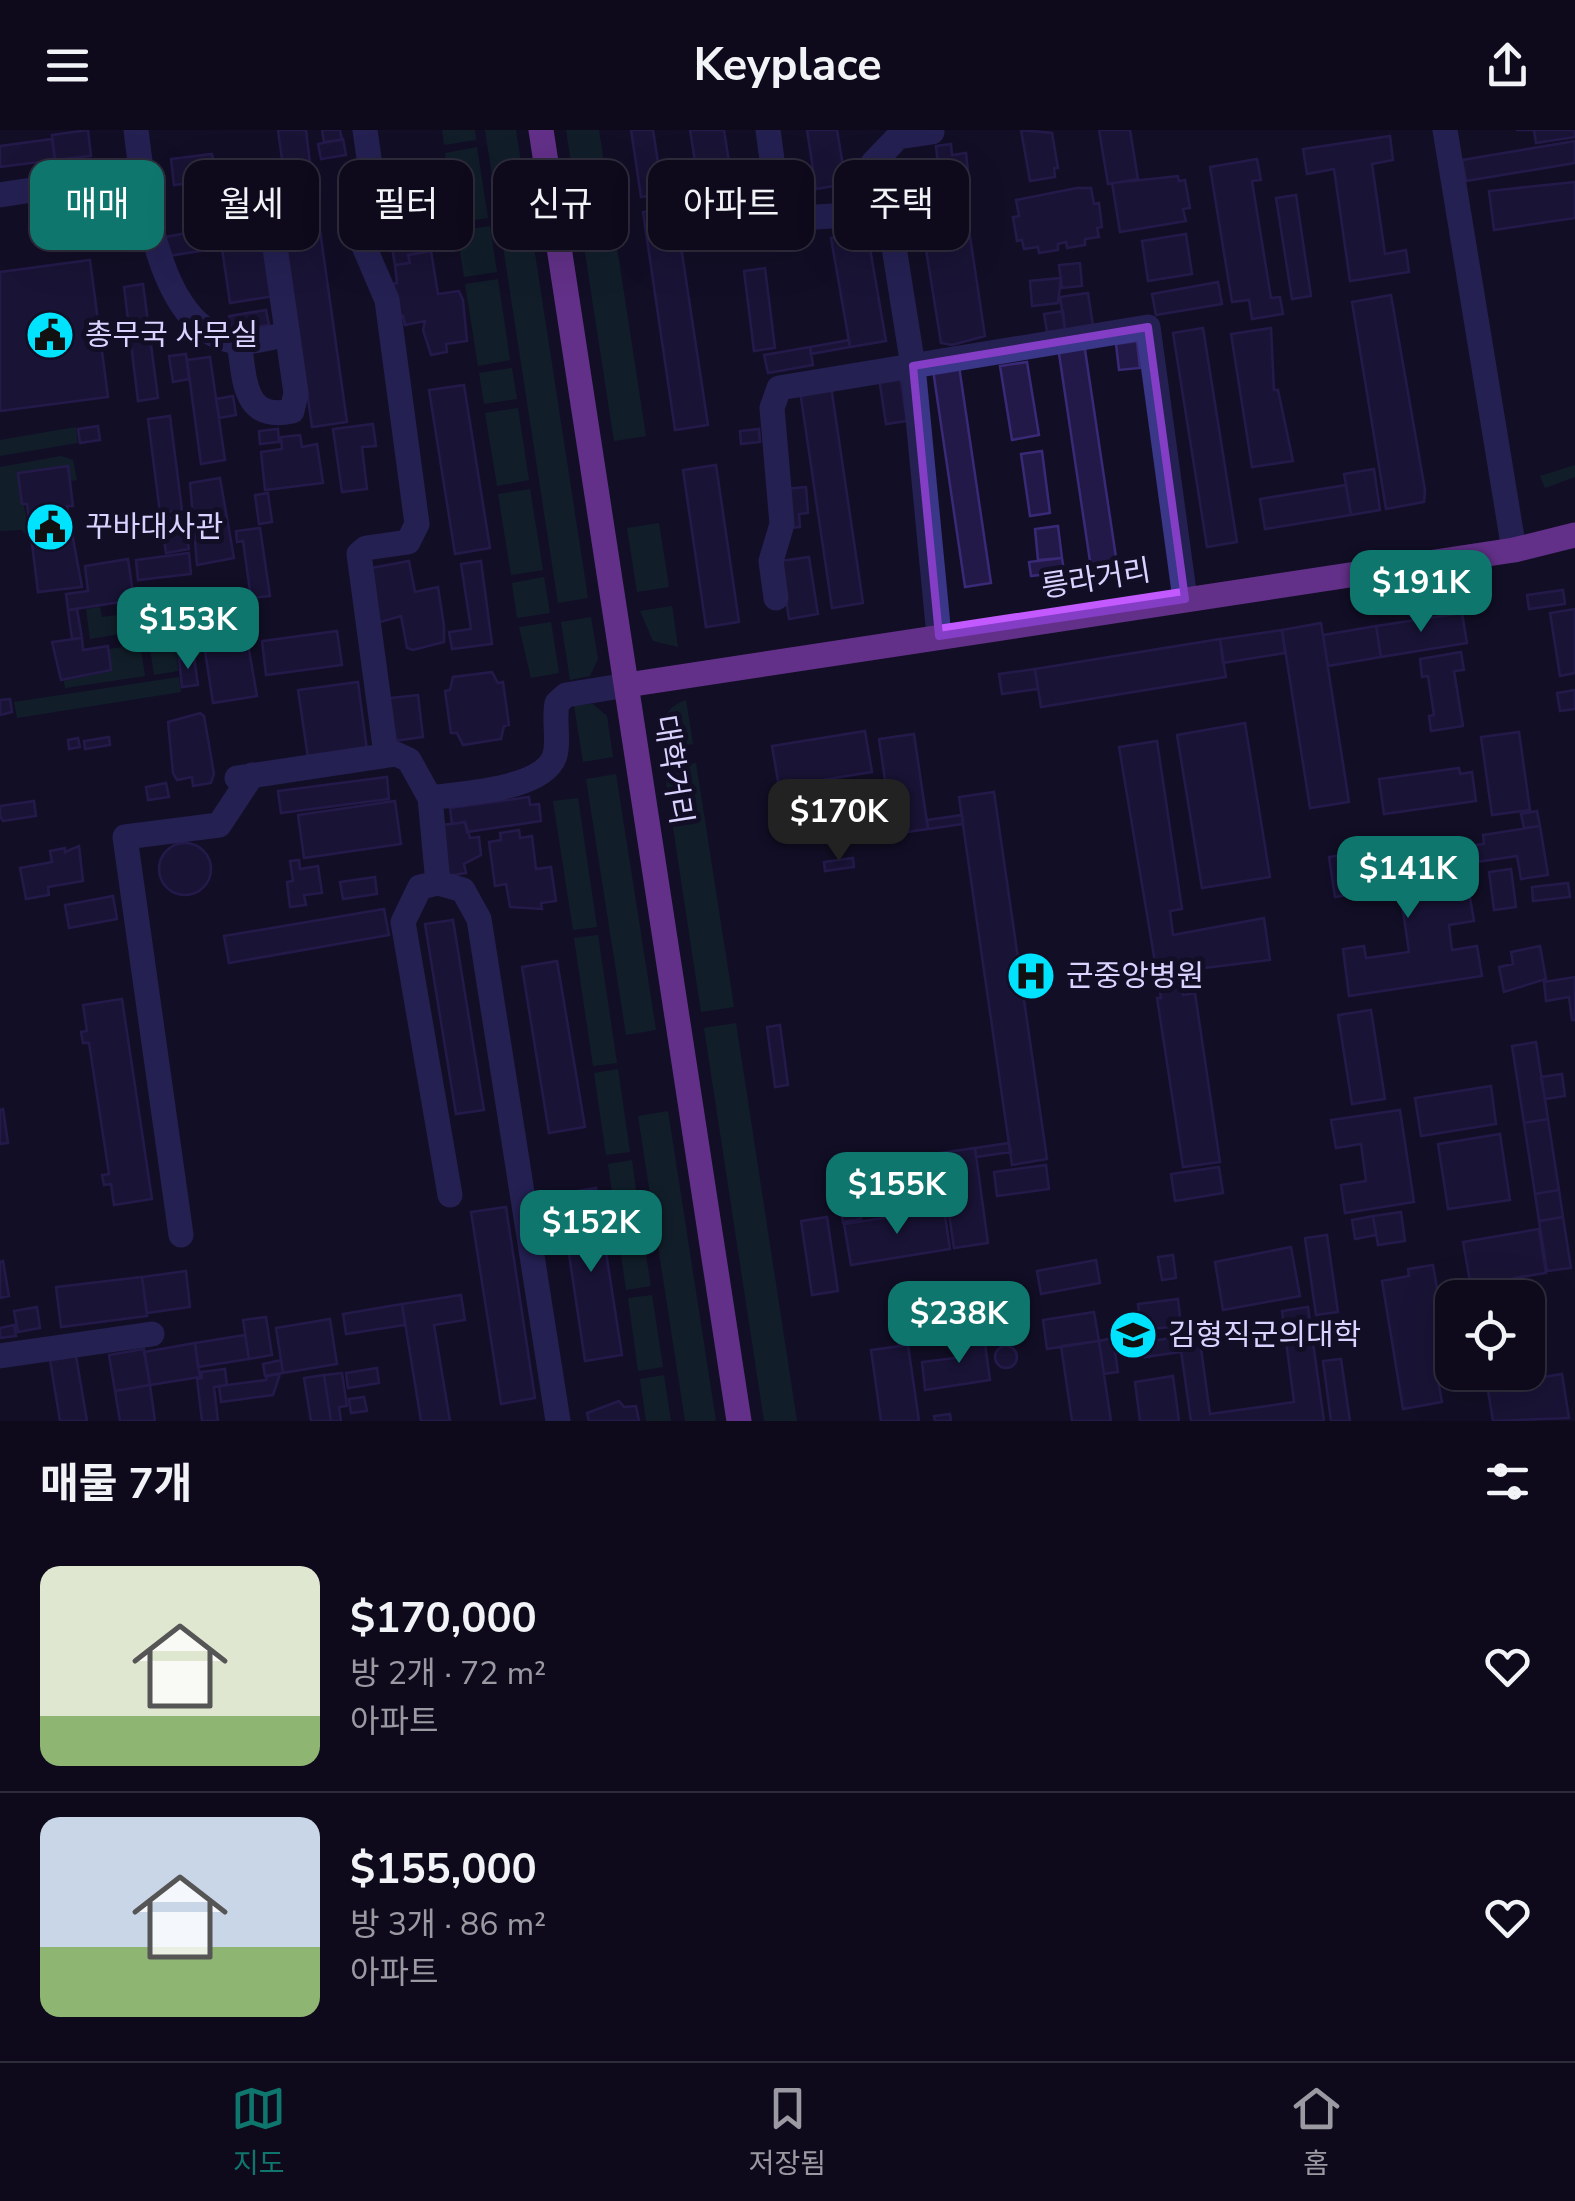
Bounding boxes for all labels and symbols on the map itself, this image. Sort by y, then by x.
public building icon: 총무국 사무실 [24,309,76,361]
place label: 총무국 사무실 [85,315,258,356]
public building icon: 꾸바대사관 [24,501,76,553]
place label: 꾸바대사관 [85,507,223,548]
street label: 릉라거리 [1038,550,1154,608]
pin: $191K [1351,550,1491,635]
pin: $153K [118,587,258,672]
street label: 대학거리 [644,712,702,828]
pin: $170K [769,779,909,864]
pin: $141K [1338,836,1478,921]
hospital icon: 군중앙병원 [1005,950,1057,1002]
place label: 군중앙병원 [1066,956,1204,997]
pin: $155K [827,1152,967,1237]
pin: $152K [521,1190,661,1275]
pin: $238K [889,1281,1029,1366]
school or university icon: 김형직군의대학 [1107,1309,1159,1361]
place label: 김형직군의대학 [1168,1315,1361,1356]

